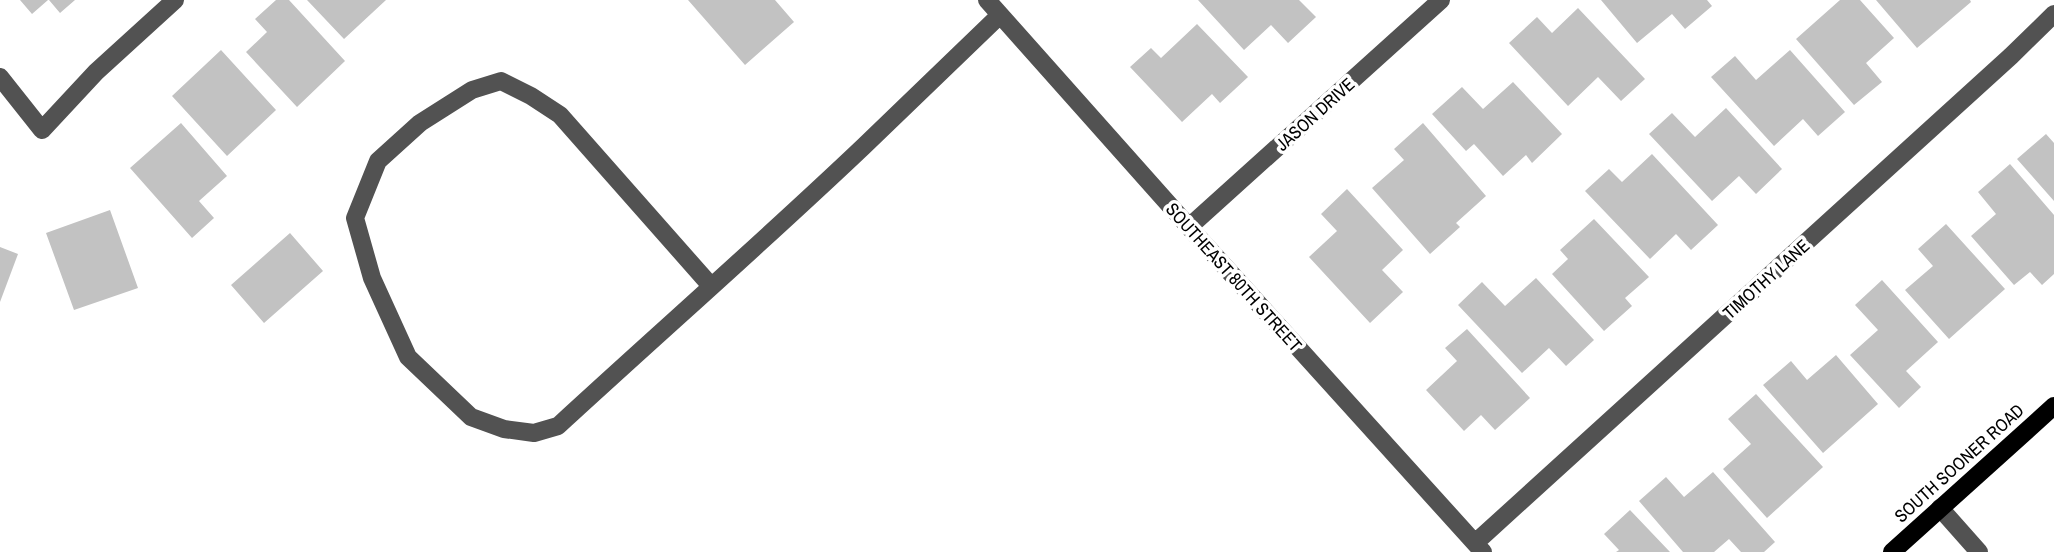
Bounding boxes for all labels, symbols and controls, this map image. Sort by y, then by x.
street label: JASON DRIVE [1270,72,1360,156]
street label: SOUTHEAST 80TH STREET [1160,197,1308,357]
street label: TIMOTHY LANE [1717,233,1815,325]
street label: SOUTH SOONER ROAD [1889,398,2029,528]

